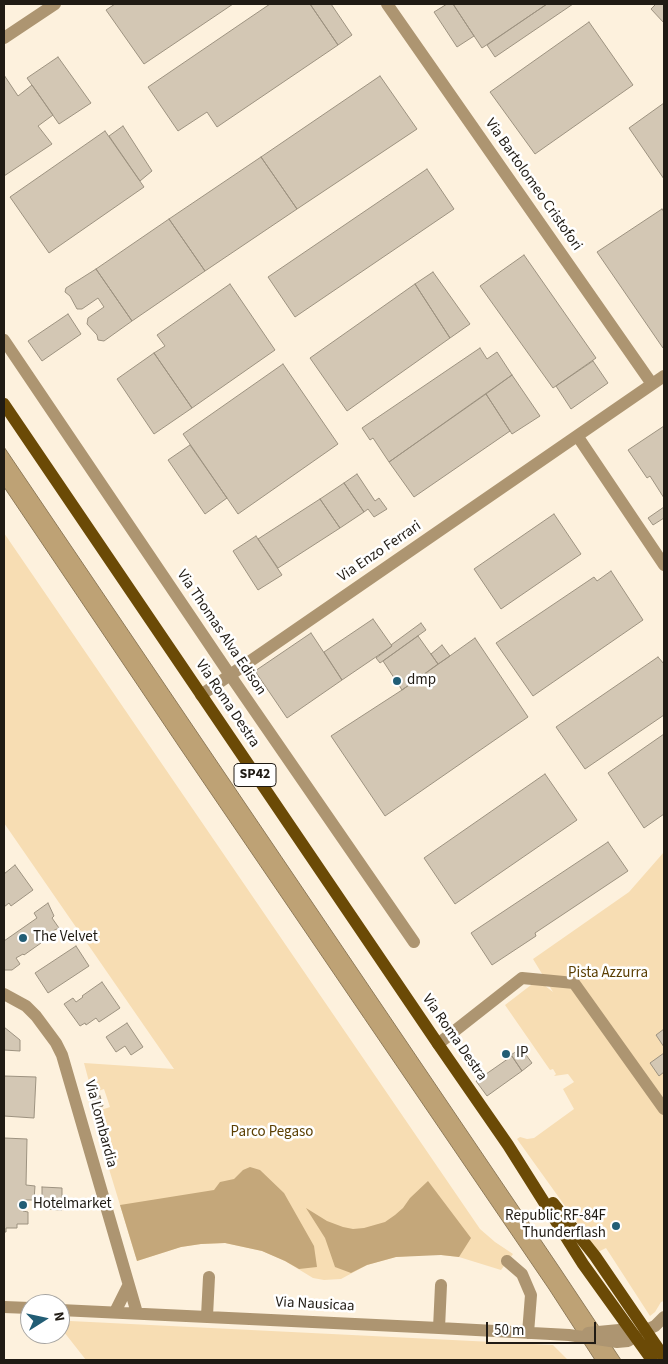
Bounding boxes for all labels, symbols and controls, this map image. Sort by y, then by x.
street label: Via Bartolomeo Cristofori [481,115,585,255]
street label: Via Enzo Ferrari [335,518,425,586]
street label: Via Thomas Alva Edison [172,567,270,699]
street label: Via Roma Destra [191,657,263,751]
place label: dmp [407,672,436,690]
marker: dmp [391,675,403,687]
road number: SP42 [234,764,276,786]
place label: The Velvet [33,929,98,947]
marker: The Velvet [17,932,29,944]
park label: Pista Azzurra [568,965,648,983]
street label: Via Roma Destra [417,991,491,1085]
place label: IP [516,1045,528,1063]
marker: IP [500,1048,512,1060]
street label: Via Lombardia [80,1078,120,1170]
park label: Parco Pegaso [231,1124,313,1142]
place label: Hotelmarket [33,1196,111,1214]
marker: Hotelmarket [17,1199,29,1211]
place label: Republic RF-84F Thunderflash [505,1208,606,1243]
marker: Republic RF-84F Thunderflash [610,1220,622,1232]
north arrow [20,1294,70,1344]
street label: Via Nausicaa [275,1294,355,1316]
text: N [48,1310,69,1323]
scale bar [488,1312,598,1344]
text: 50 m [494,1320,524,1341]

